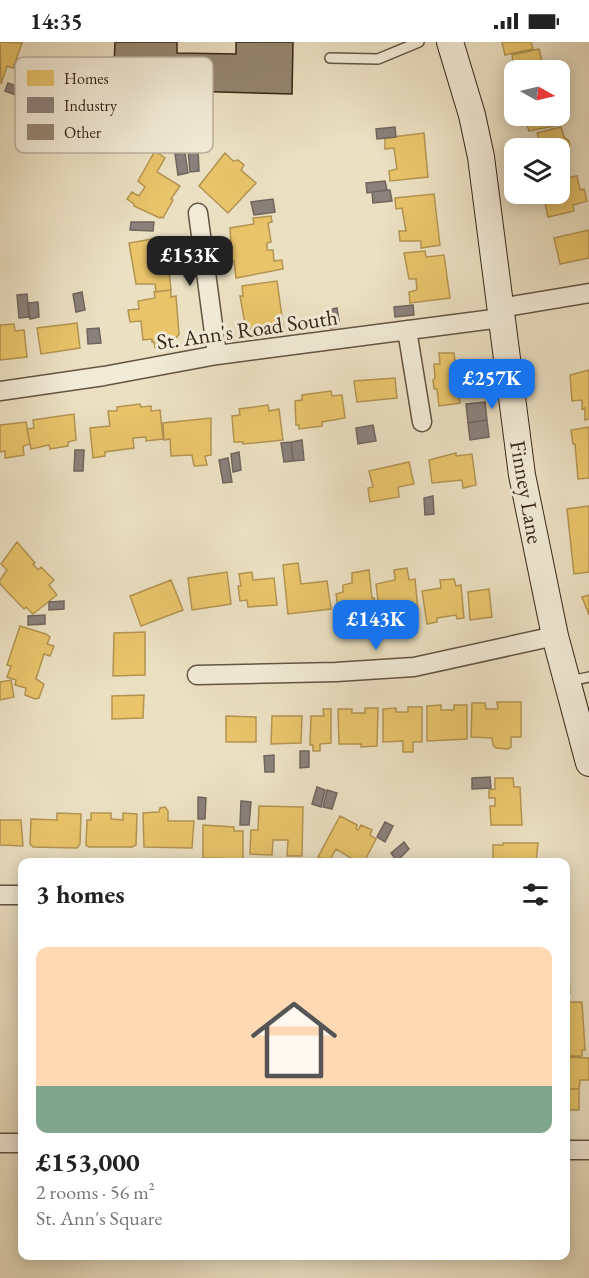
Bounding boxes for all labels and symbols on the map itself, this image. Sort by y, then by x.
legend [15,57,213,153]
north arrow [504,60,570,126]
text: Homes [64,68,109,89]
text: Industry [64,95,118,116]
text: Other [64,122,102,143]
pin: £153K [148,236,232,287]
street label: St. Ann's Road South [155,302,339,357]
pin: £257K [450,359,534,410]
street label: Finney Lane [503,438,550,546]
pin: £143K [334,600,418,651]

